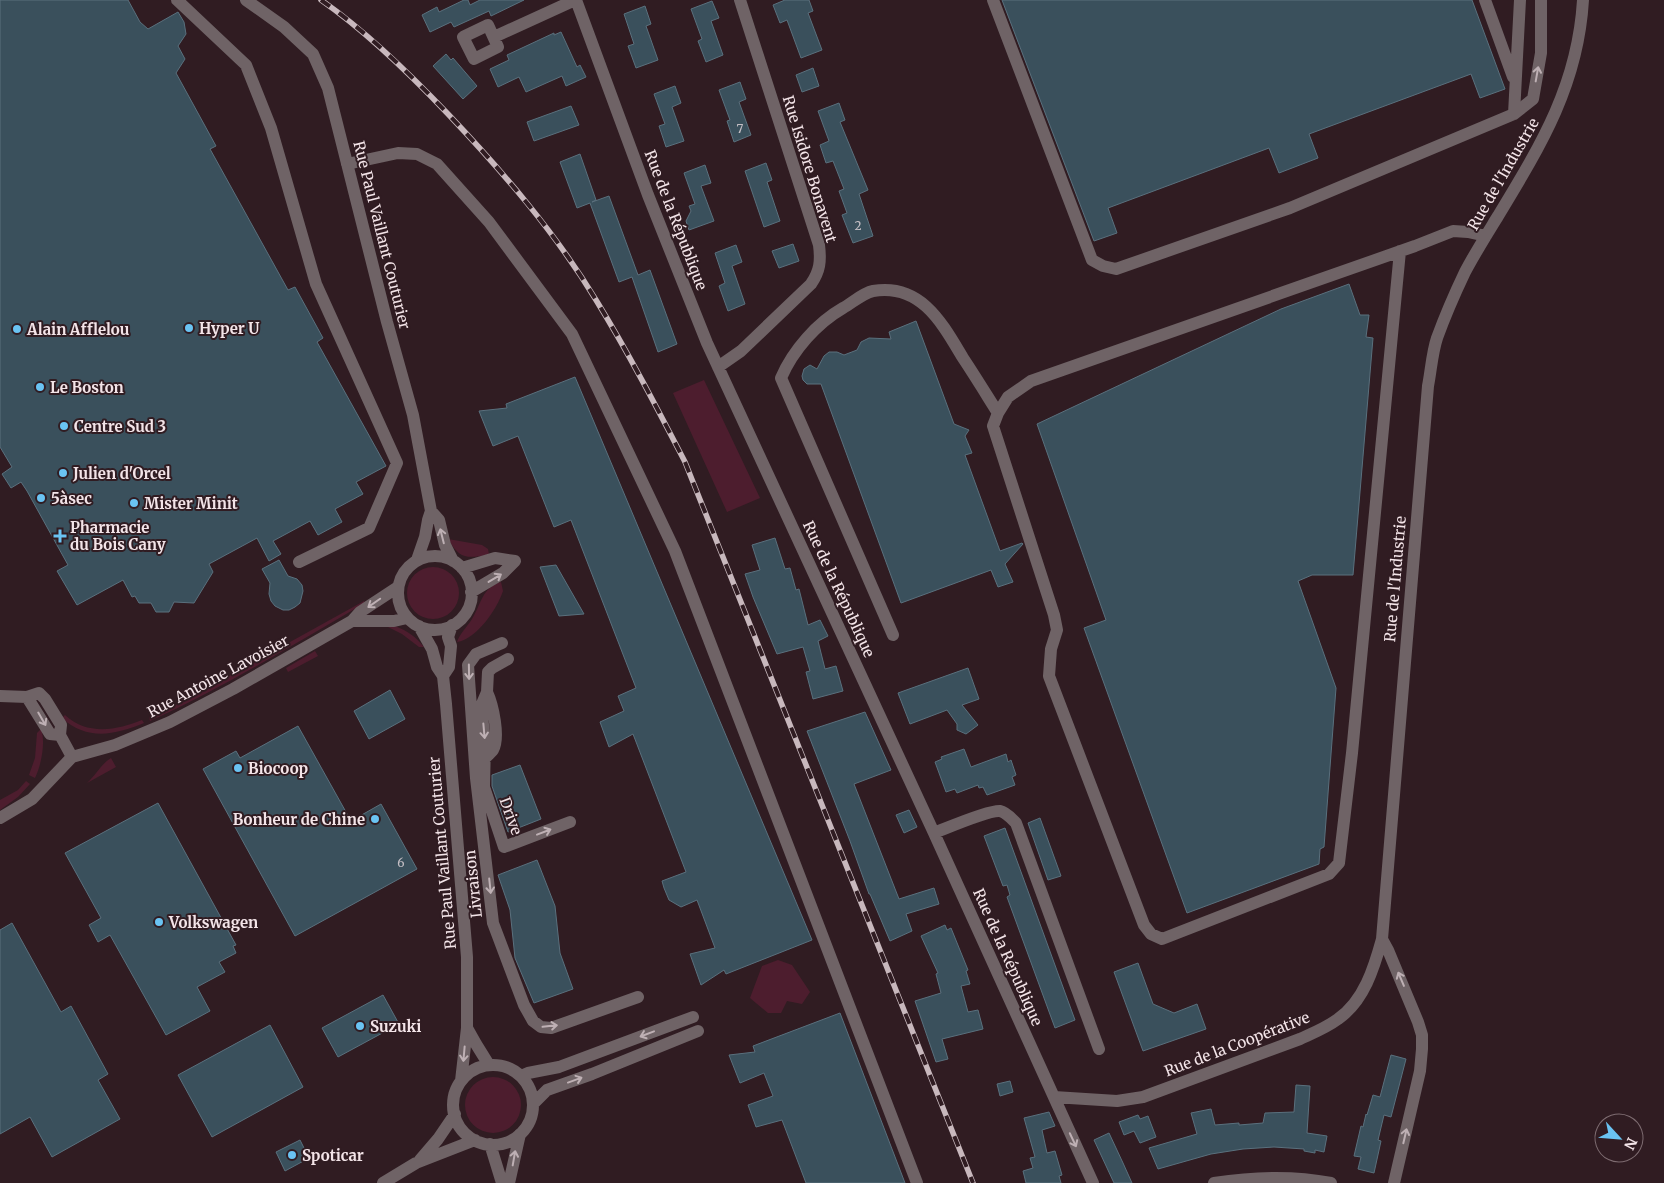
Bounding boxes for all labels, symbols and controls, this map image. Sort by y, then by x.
one-way arrow [1532,66,1542,82]
street label: Rue Isidore Bonavent [779,93,841,245]
street label: Rue de l'Industrie [1463,114,1543,233]
house number: 7 [737,121,744,136]
street label: Rue Paul Vaillant Couturier [349,139,415,331]
street label: Rue de la République [641,147,712,293]
house number: 2 [854,218,862,233]
place label: Hyper U [199,319,259,338]
place label: Alain Afflelou [26,320,130,339]
marker: Hyper U [183,322,195,334]
marker: Alain Afflelou [11,323,23,335]
place label: Le Boston [50,378,124,397]
marker: Le Boston [34,381,46,393]
place label: Centre Sud 3 [74,417,166,436]
marker: Centre Sud 3 [58,420,70,432]
place label: Julien d'Orcel [72,464,171,483]
marker: Julien d'Orcel [57,467,69,479]
place label: 5àsec [51,489,92,508]
marker: 5àsec [35,492,47,504]
place label: Mister Minit [144,494,238,513]
marker: Mister Minit [128,497,140,509]
street label: Rue de l'Industrie [1380,515,1410,643]
place label: Pharmacie du Bois Cany [70,518,166,554]
street label: Rue de la République [799,518,879,660]
one-way arrow [437,528,447,544]
marker: Pharmacie du Bois Cany [54,530,66,542]
one-way arrow [487,573,502,583]
one-way arrow [367,598,381,608]
street label: Rue Antoine Lavoisier [144,630,292,721]
one-way arrow [464,664,474,680]
one-way arrow [37,711,47,726]
one-way arrow [479,722,488,738]
street label: Rue Paul Vaillant Couturier [424,756,460,950]
place label: Biocoop [248,759,309,778]
marker: Biocoop [232,762,244,774]
street label: Drive [495,794,527,838]
place label: Bonheur de Chine [233,810,365,829]
marker: Bonheur de Chine [369,813,381,825]
one-way arrow [536,827,551,836]
street label: Livraison [460,849,486,919]
house number: 6 [397,855,405,870]
one-way arrow [485,878,494,894]
street label: Rue de la République [969,885,1047,1029]
place label: Volkswagen [168,913,258,932]
marker: Volkswagen [153,916,165,928]
one-way arrow [1395,972,1405,987]
street label: Rue de la Coopérative [1162,1007,1312,1080]
place label: Suzuki [370,1017,421,1036]
marker: Suzuki [354,1020,366,1032]
one-way arrow [541,1021,557,1031]
one-way arrow [640,1030,656,1039]
one-way arrow [459,1046,469,1062]
one-way arrow [566,1075,582,1085]
north arrow [1594,1113,1644,1163]
one-way arrow [1401,1128,1410,1144]
one-way arrow [1069,1132,1079,1147]
text: N [1620,1135,1641,1153]
place label: Spoticar [302,1146,364,1165]
marker: Spoticar [286,1149,298,1161]
one-way arrow [510,1151,520,1167]

